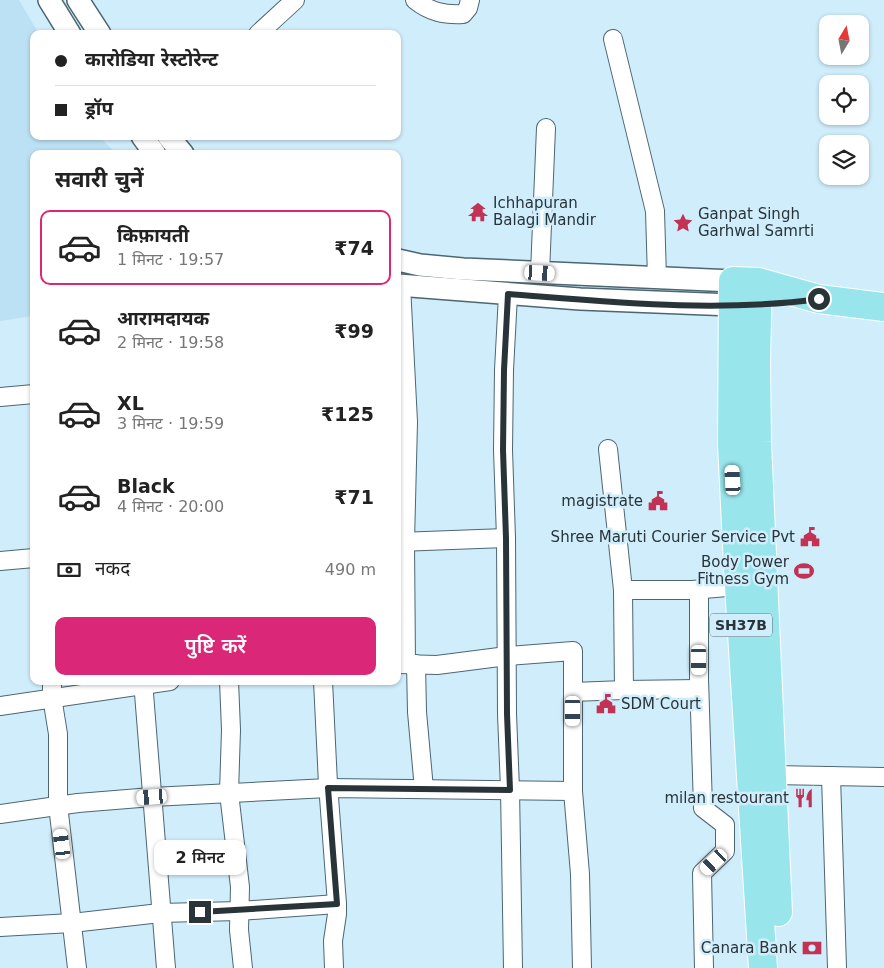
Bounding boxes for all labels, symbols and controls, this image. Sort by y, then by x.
north arrow [819,15,869,65]
map controls [819,15,869,185]
text: कारोडिया रेस्टोरेन्ट [85,48,218,70]
button: locate [819,75,869,125]
text: ड्रॉप [85,97,113,119]
button: layers [819,135,869,185]
text: सवारी चुनें [55,167,144,192]
place label: Ichhapuran Balagi Mandir [493,194,597,229]
temple icon: Ichhapuran Balagi Mandir [467,201,489,223]
place label: Ganpat Singh Garhwal Samrti [698,205,814,240]
place icon: Ganpat Singh Garhwal Samrti [672,212,694,234]
text: किफ़ायती [117,224,189,246]
icon: car [57,225,102,270]
text: ₹74 [334,237,374,259]
text: 1 मिनट · 19:57 [117,250,224,269]
car [524,265,555,281]
route start [808,288,830,310]
text: आरामदायक [117,307,209,329]
icon: car [57,308,102,353]
text: ₹99 [334,320,374,342]
text: 2 मिनट · 19:58 [117,333,224,352]
icon: car [57,391,102,436]
text: XL [117,392,144,414]
text: ₹125 [321,403,374,425]
text: 3 मिनट · 19:59 [117,414,224,433]
car [724,465,741,495]
icon: car [57,474,102,519]
text: Black [117,475,175,497]
text: ₹71 [334,486,374,508]
public building icon: magistrate [647,490,669,512]
place label: magistrate [561,492,643,510]
text: 4 मिनट · 20:00 [117,497,224,516]
public building icon: Shree Maruti Courier Service Pvt [799,526,821,548]
place label: Shree Maruti Courier Service Pvt [551,528,795,546]
place label: Body Power Fitness Gym [697,553,790,588]
icon: cash [55,556,83,584]
text: नकद [95,557,130,579]
text: 490 m [325,560,376,579]
sports icon: Body Power Fitness Gym [793,560,815,582]
road number: SH37B [710,614,772,636]
button: पुष्टि करें [55,617,376,675]
car [691,645,706,675]
public building icon: SDM Court [595,693,617,715]
place label: SDM Court [621,695,701,713]
car [565,696,580,726]
restaurant icon: milan restourant [793,787,815,809]
car [136,788,167,806]
place label: milan restourant [664,789,789,807]
car [52,828,71,860]
callout: 2 मिनट [154,840,246,874]
car [697,846,730,878]
text: 2 मिनट [175,848,225,867]
route end [189,901,211,923]
bank icon: Canara Bank [801,937,823,959]
place label: Canara Bank [701,939,797,957]

